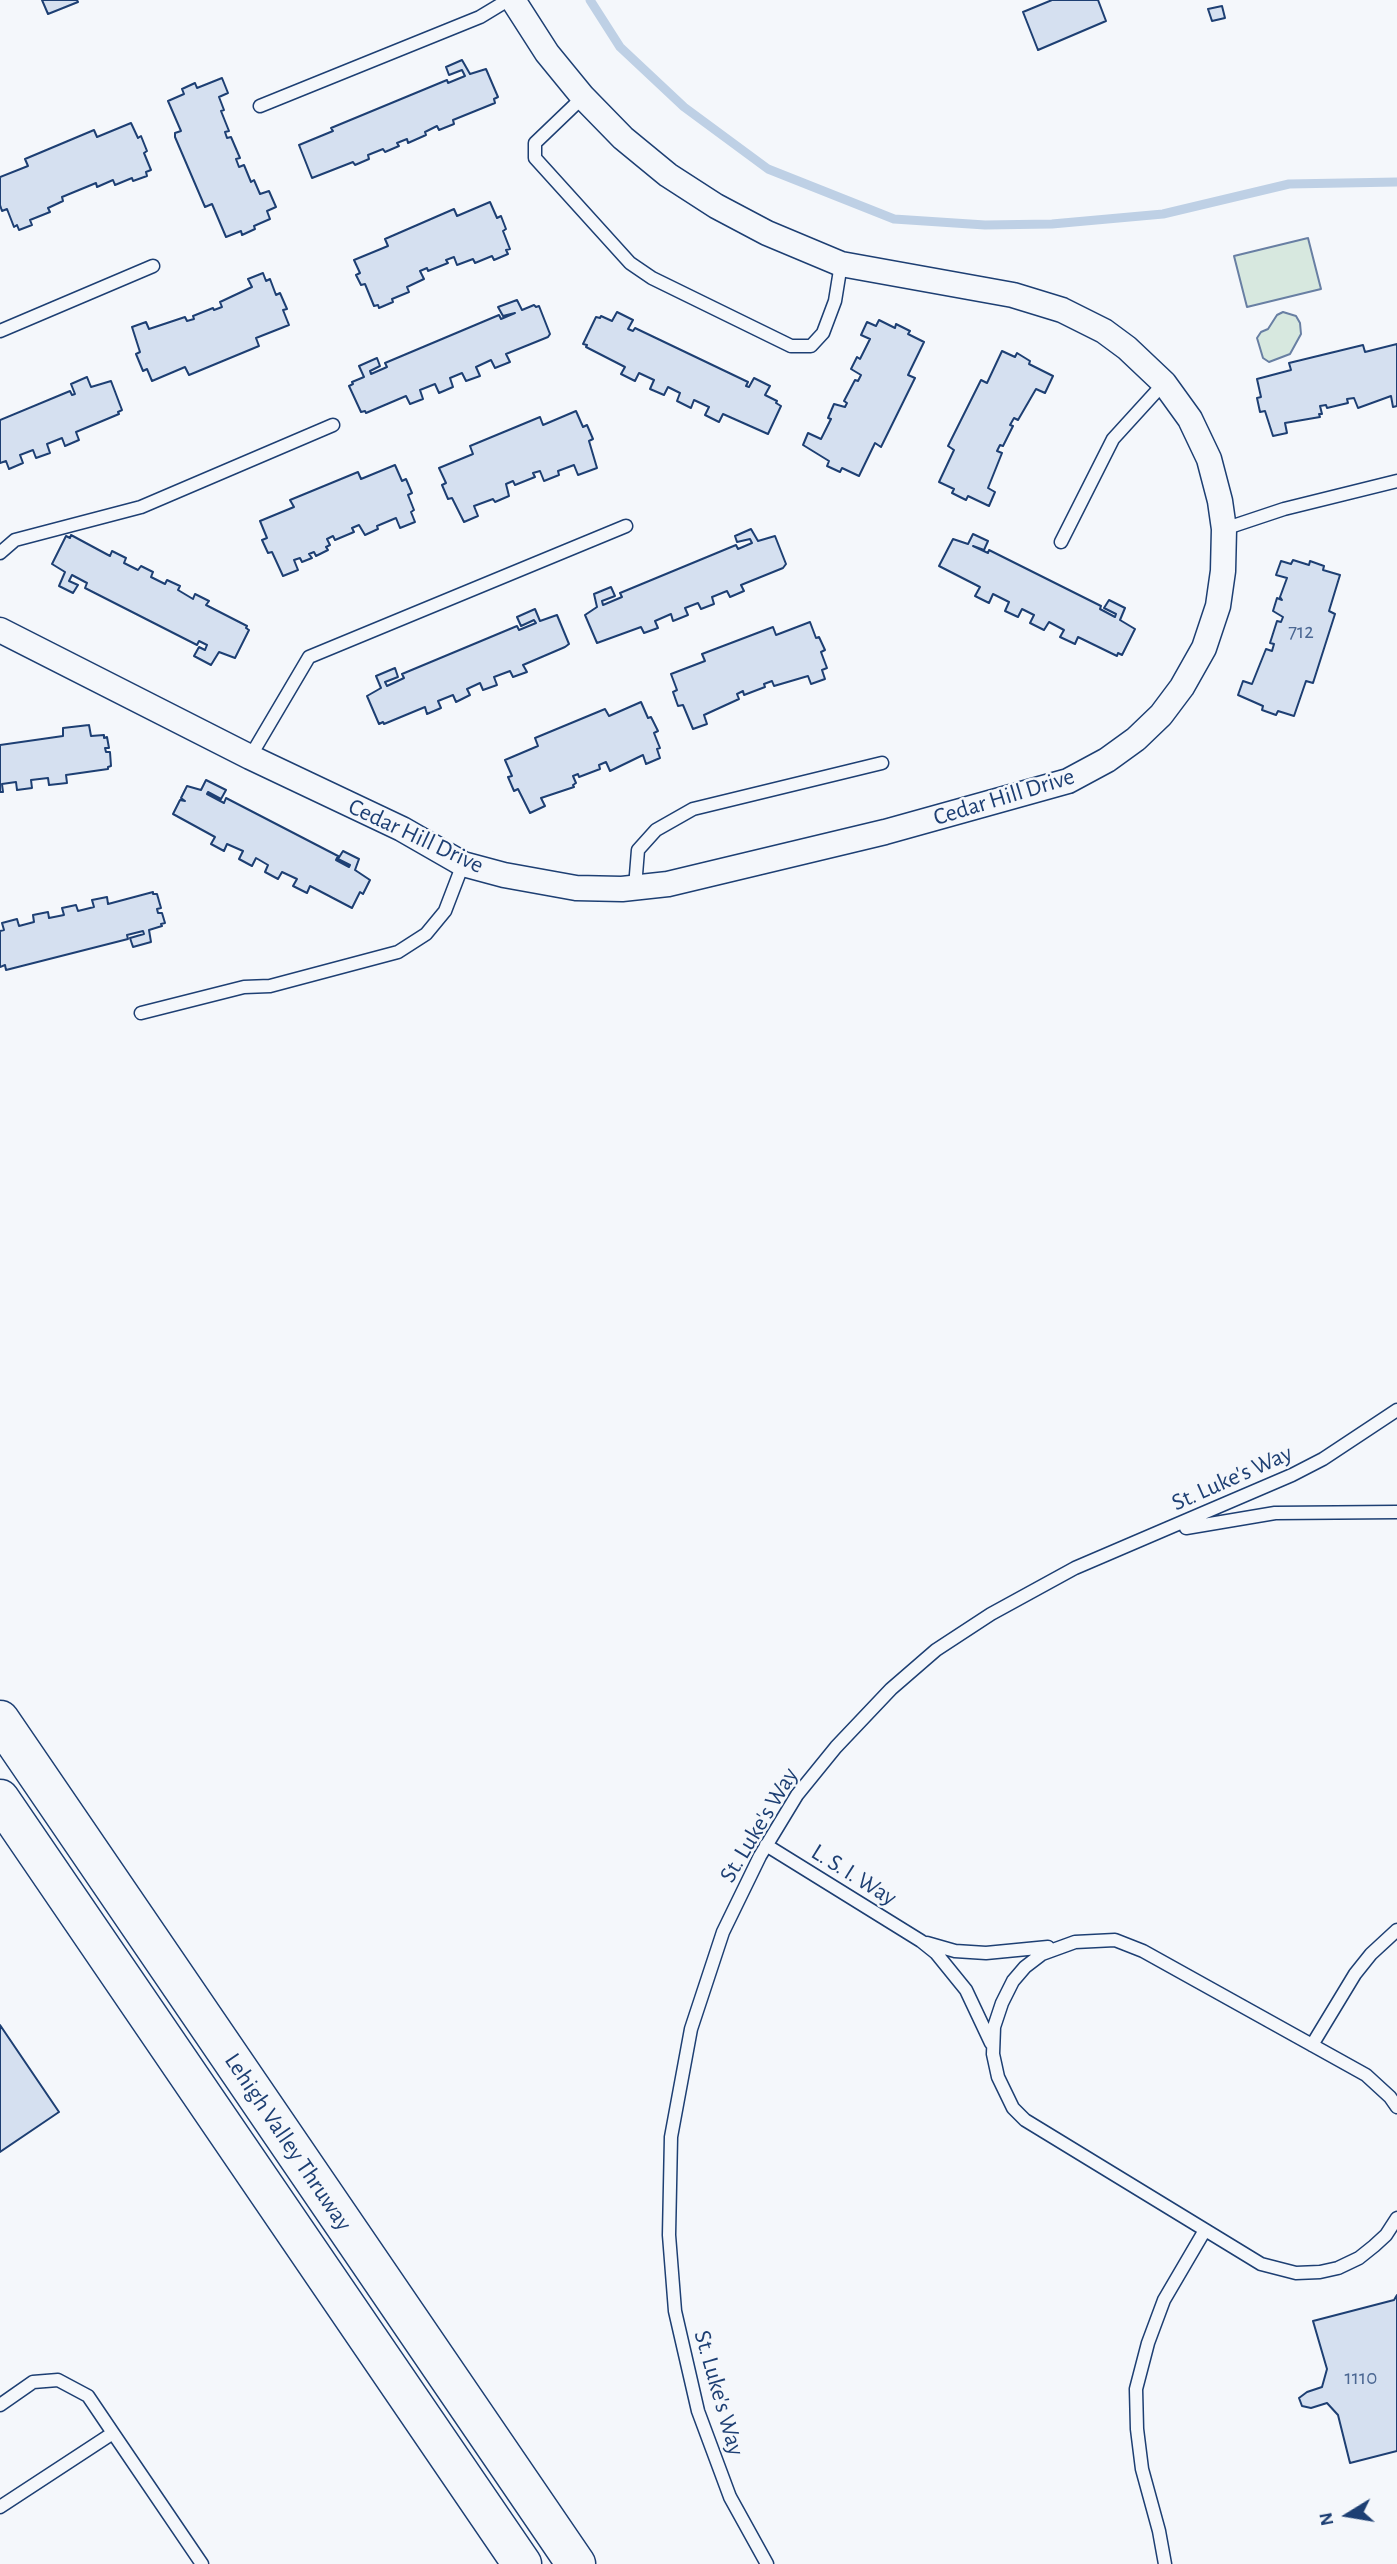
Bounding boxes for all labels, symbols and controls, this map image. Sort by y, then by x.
house number: 712 [1288,619,1314,645]
street label: Cedar Hill Drive [930,762,1078,832]
street label: Cedar Hill Drive [344,792,488,880]
street label: St. Luke's Way [1167,1439,1297,1517]
street label: St. Luke's Way [713,1762,805,1888]
street label: L. S. I. Way [806,1838,902,1912]
street label: Lehigh Valley Thruway [218,2048,358,2236]
street label: St. Luke's Way [687,2327,751,2459]
house number: 1110 [1345,2365,1377,2391]
north arrow [1313,2480,1383,2550]
text: N [1316,2511,1337,2527]

